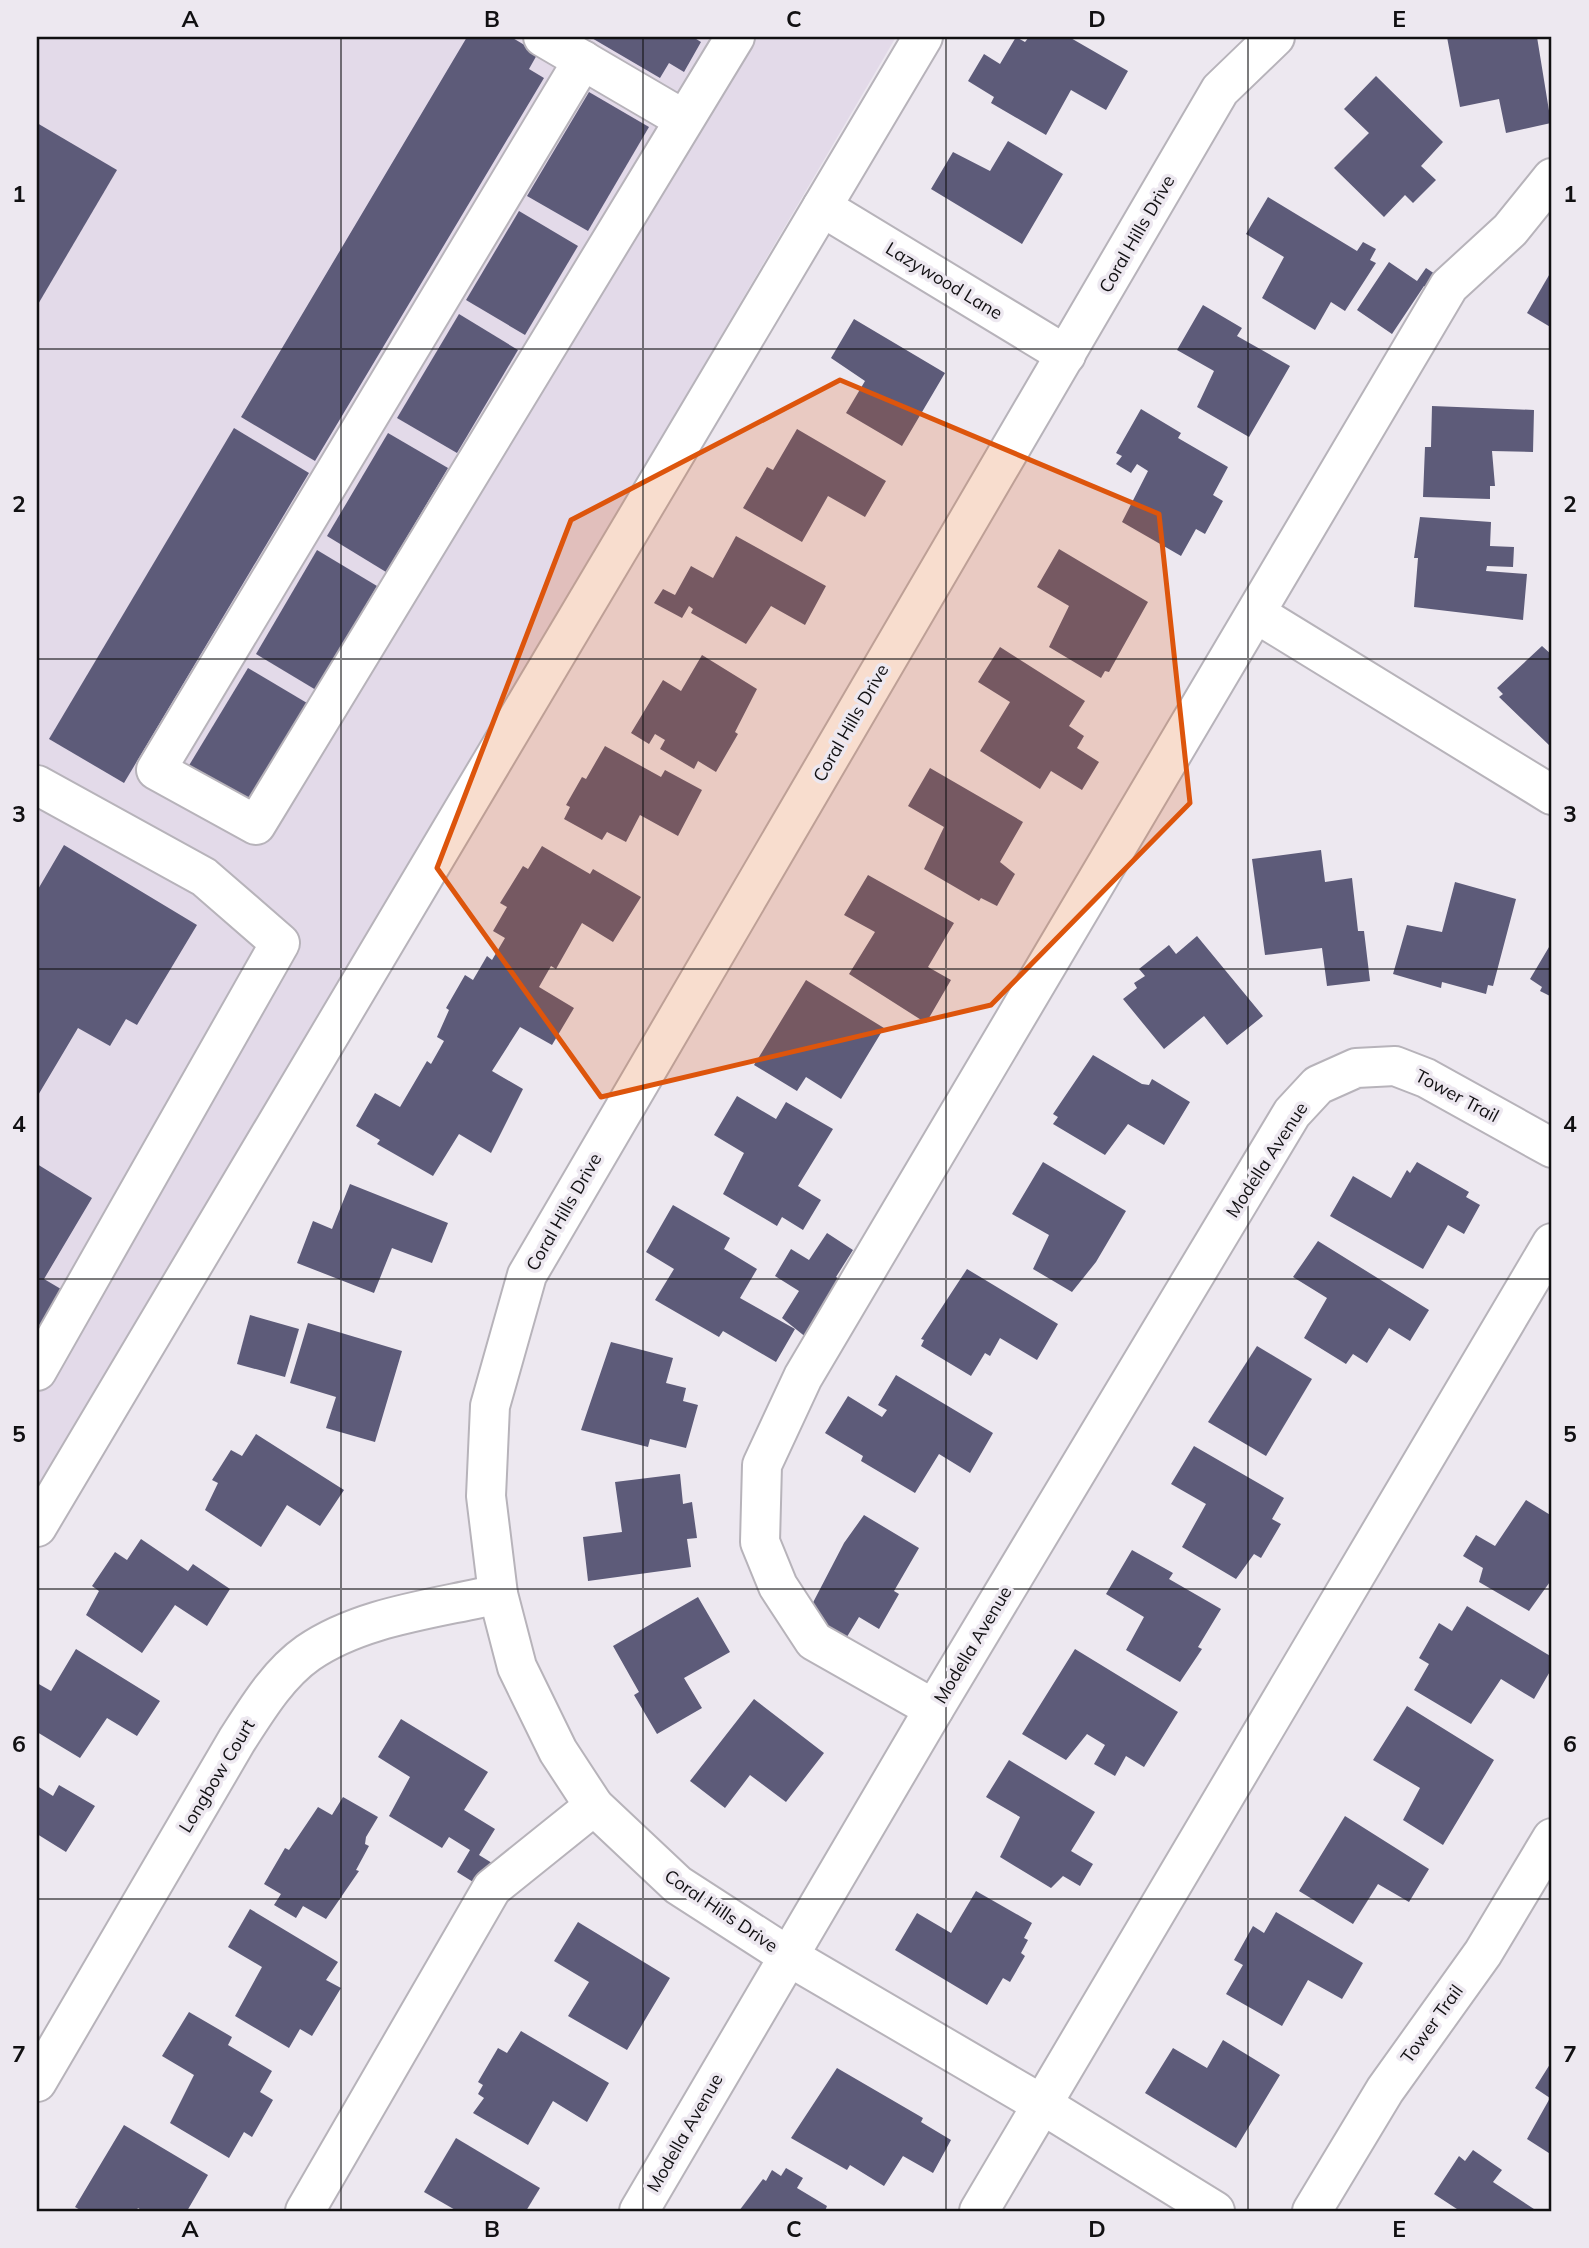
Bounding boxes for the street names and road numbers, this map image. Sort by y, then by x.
street label: Coral Hills Drive [1094,171,1180,297]
street label: Lazywood Lane [882,237,1007,324]
street label: Coral Hills Drive [808,660,894,786]
street label: Tower Trail [1411,1064,1503,1127]
street label: Modella Avenue [1221,1098,1312,1222]
street label: Coral Hills Drive [521,1149,607,1275]
street label: Modella Avenue [928,1582,1017,1708]
street label: Longbow Court [174,1715,259,1837]
street label: Coral Hills Drive [660,1864,782,1957]
street label: Tower Trail [1395,1980,1468,2067]
street label: Modella Avenue [641,2069,728,2196]

